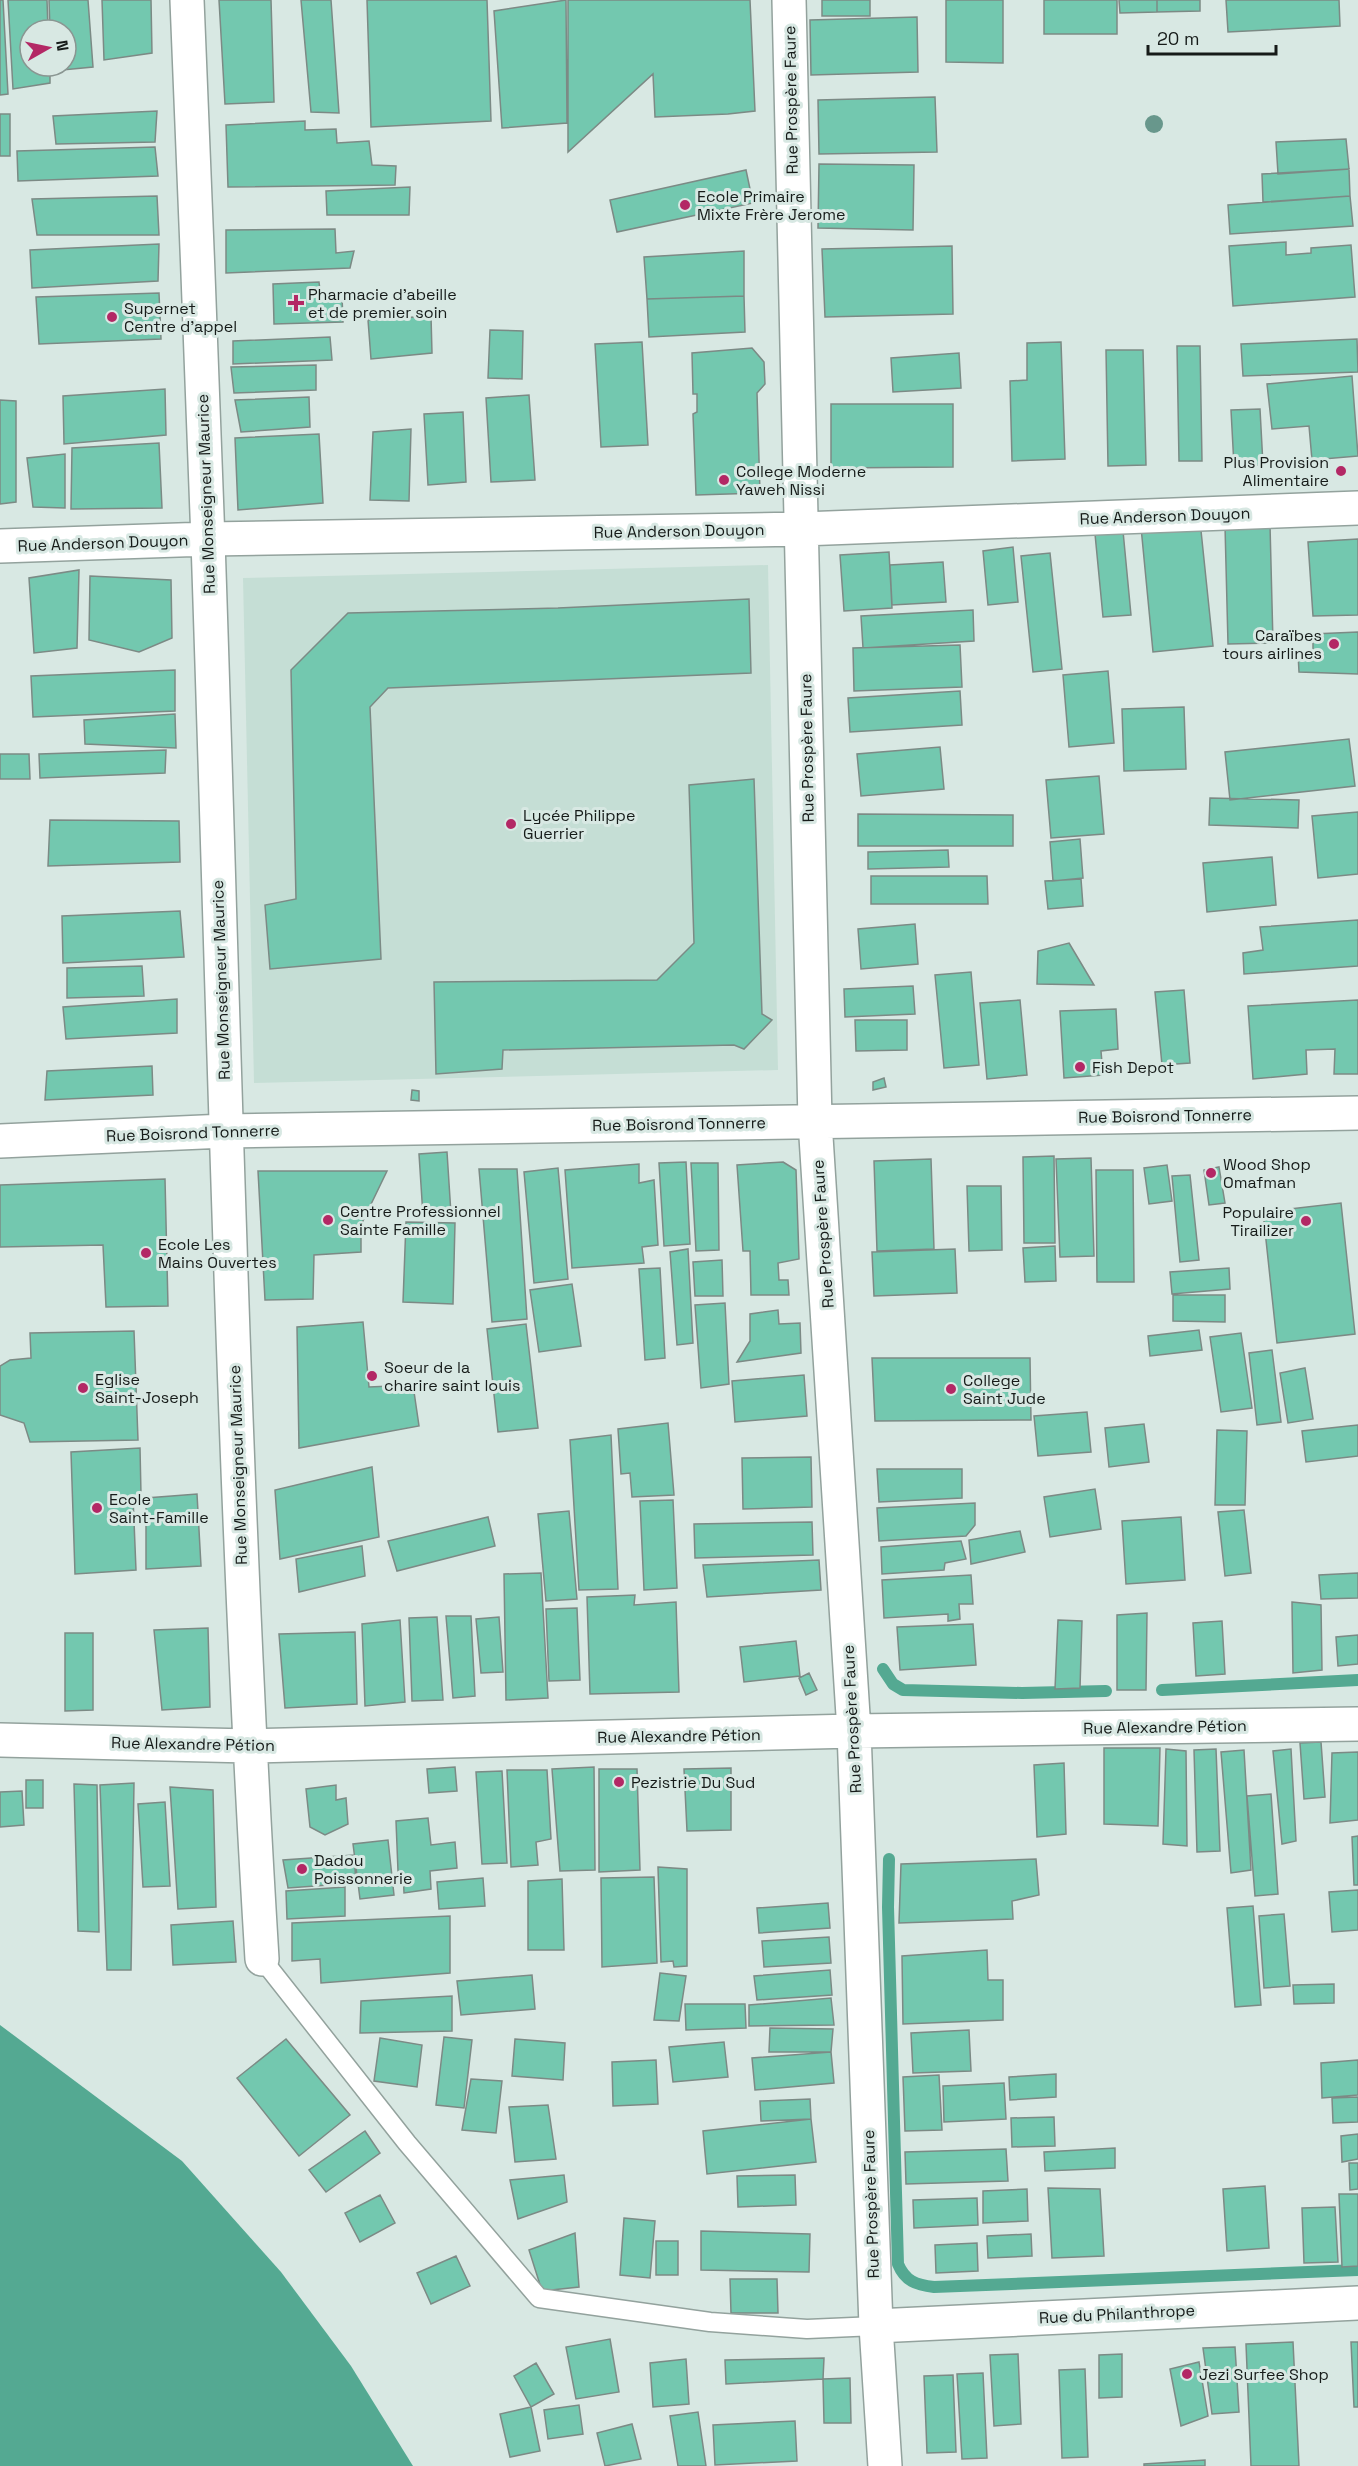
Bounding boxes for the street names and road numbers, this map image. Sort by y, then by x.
street label: Rue Prospère Faure [779,25,803,175]
street label: Rue Monseigneur Maurice [192,394,220,594]
street label: Rue Anderson Douyon [1079,503,1251,529]
street label: Rue Anderson Douyon [593,519,765,543]
street label: Rue Anderson Douyon [17,530,189,556]
street label: Rue Prospère Faure [795,673,819,823]
street label: Rue Monseigneur Maurice [207,880,235,1080]
street label: Rue Boisrond Tonnerre [1078,1104,1252,1128]
street label: Rue Boisrond Tonnerre [592,1112,766,1136]
street label: Rue Boisrond Tonnerre [106,1119,280,1147]
street label: Rue Prospère Faure [807,1159,839,1309]
street label: Rue Monseigneur Maurice [224,1365,252,1565]
street label: Rue Prospère Faure [838,1644,866,1794]
street label: Rue Alexandre Pétion [1083,1715,1247,1739]
street label: Rue Alexandre Pétion [597,1724,761,1748]
street label: Rue Alexandre Pétion [111,1732,275,1756]
street label: Rue Prospère Faure [858,2129,884,2279]
street label: Rue du Philanthrope [1038,2299,1196,2329]

